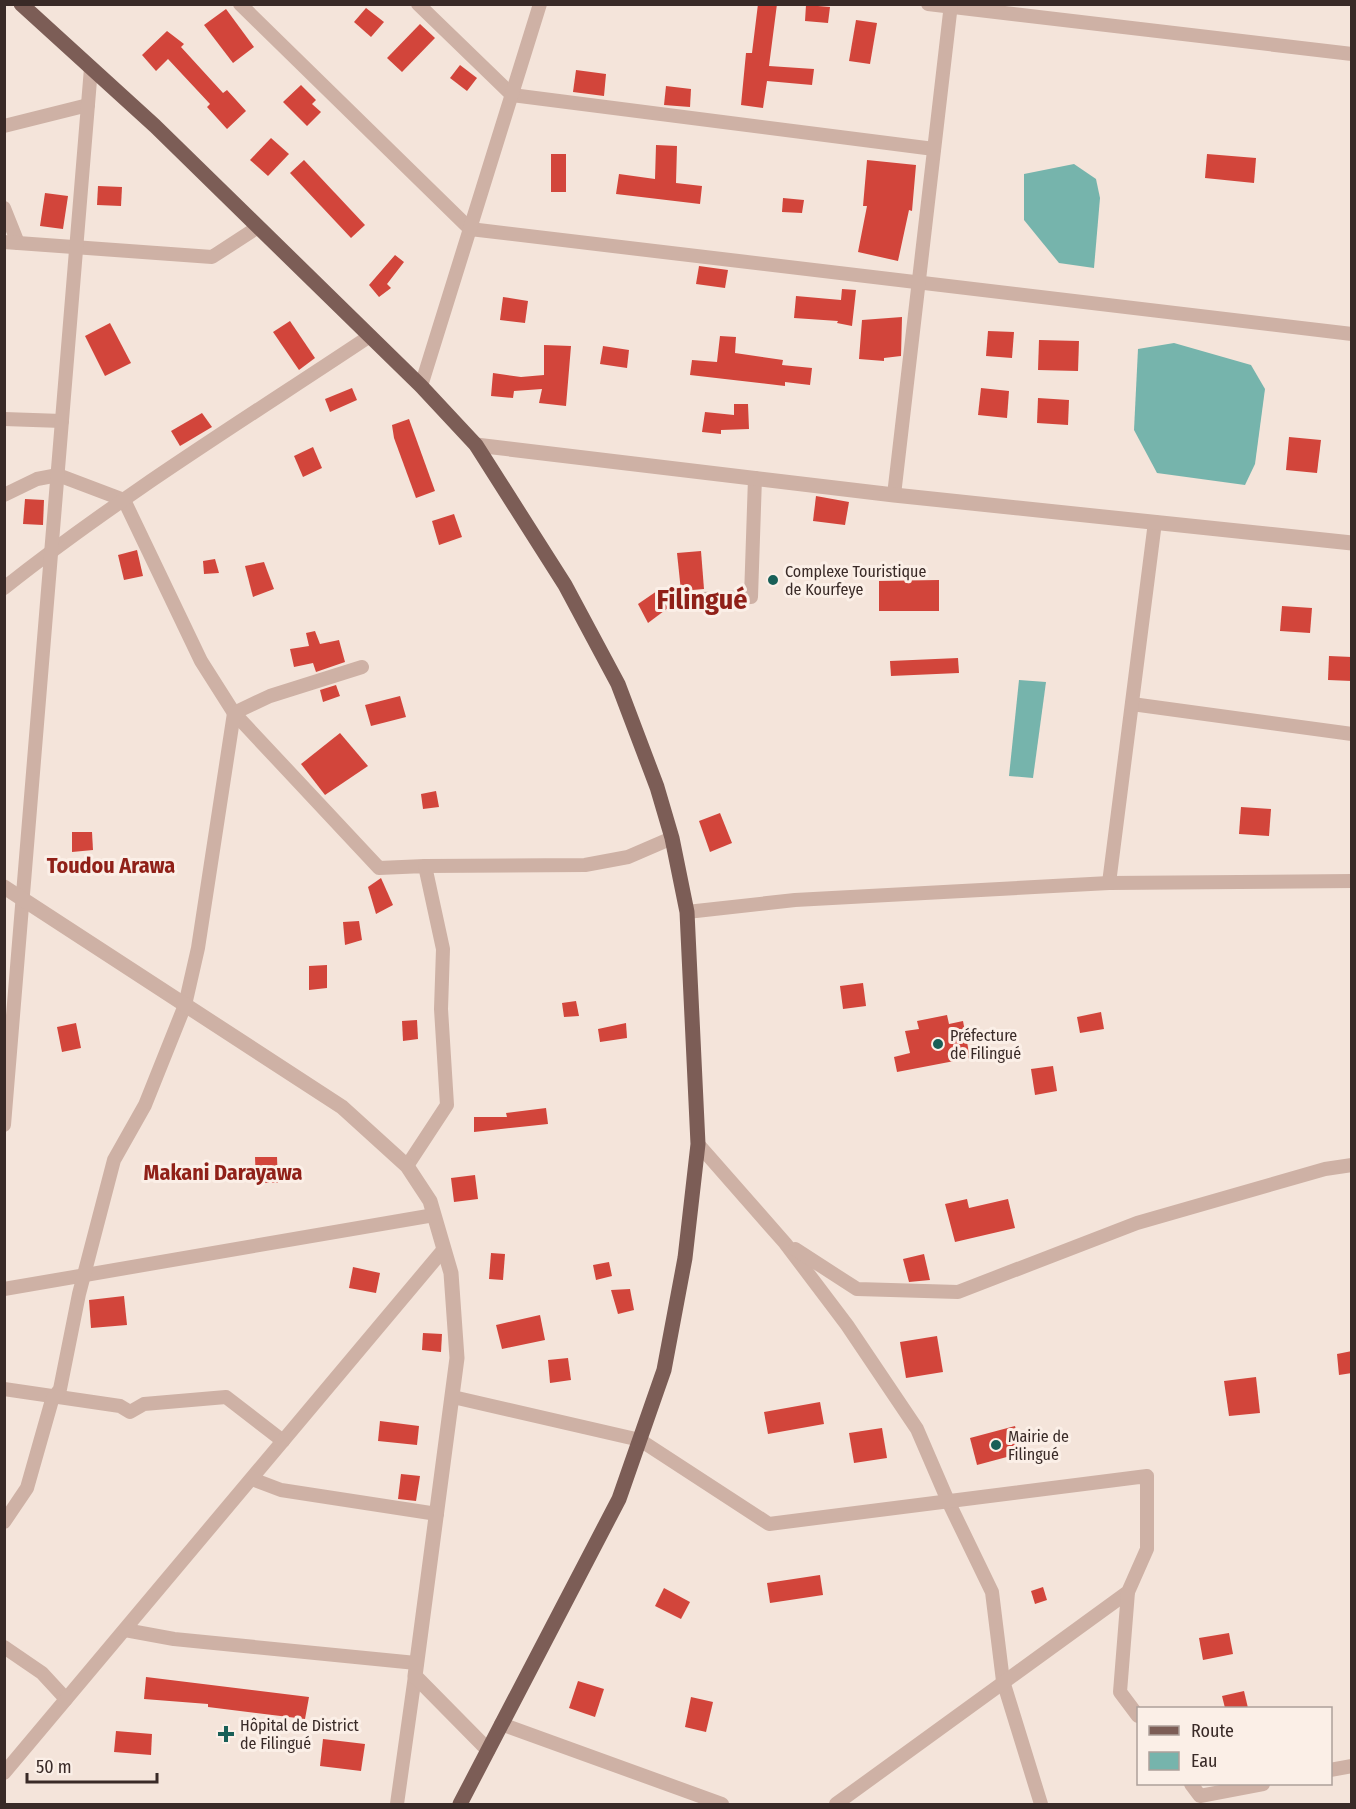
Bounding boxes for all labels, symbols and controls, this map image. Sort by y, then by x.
place label: Complexe Touristique de Kourfeye [785,562,926,599]
marker: Complexe Touristique de Kourfeye [766,573,780,587]
district label: Filingué [657,583,747,616]
district label: Toudou Arawa [47,852,175,879]
place label: Préfecture de Filingué [950,1026,1021,1063]
marker: Préfecture de Filingué [931,1037,945,1051]
district label: Makani Darayawa [144,1159,302,1186]
place label: Mairie de Filingué [1008,1427,1069,1464]
marker: Mairie de Filingué [989,1438,1003,1452]
legend [1137,1707,1332,1785]
place label: Hôpital de District de Filingué [240,1716,360,1753]
text: Route [1191,1720,1234,1742]
marker: Hôpital de District de Filingué [217,1725,235,1743]
scale bar [27,1746,158,1784]
text: Eau [1191,1750,1217,1772]
text: 50 m [36,1756,72,1778]

